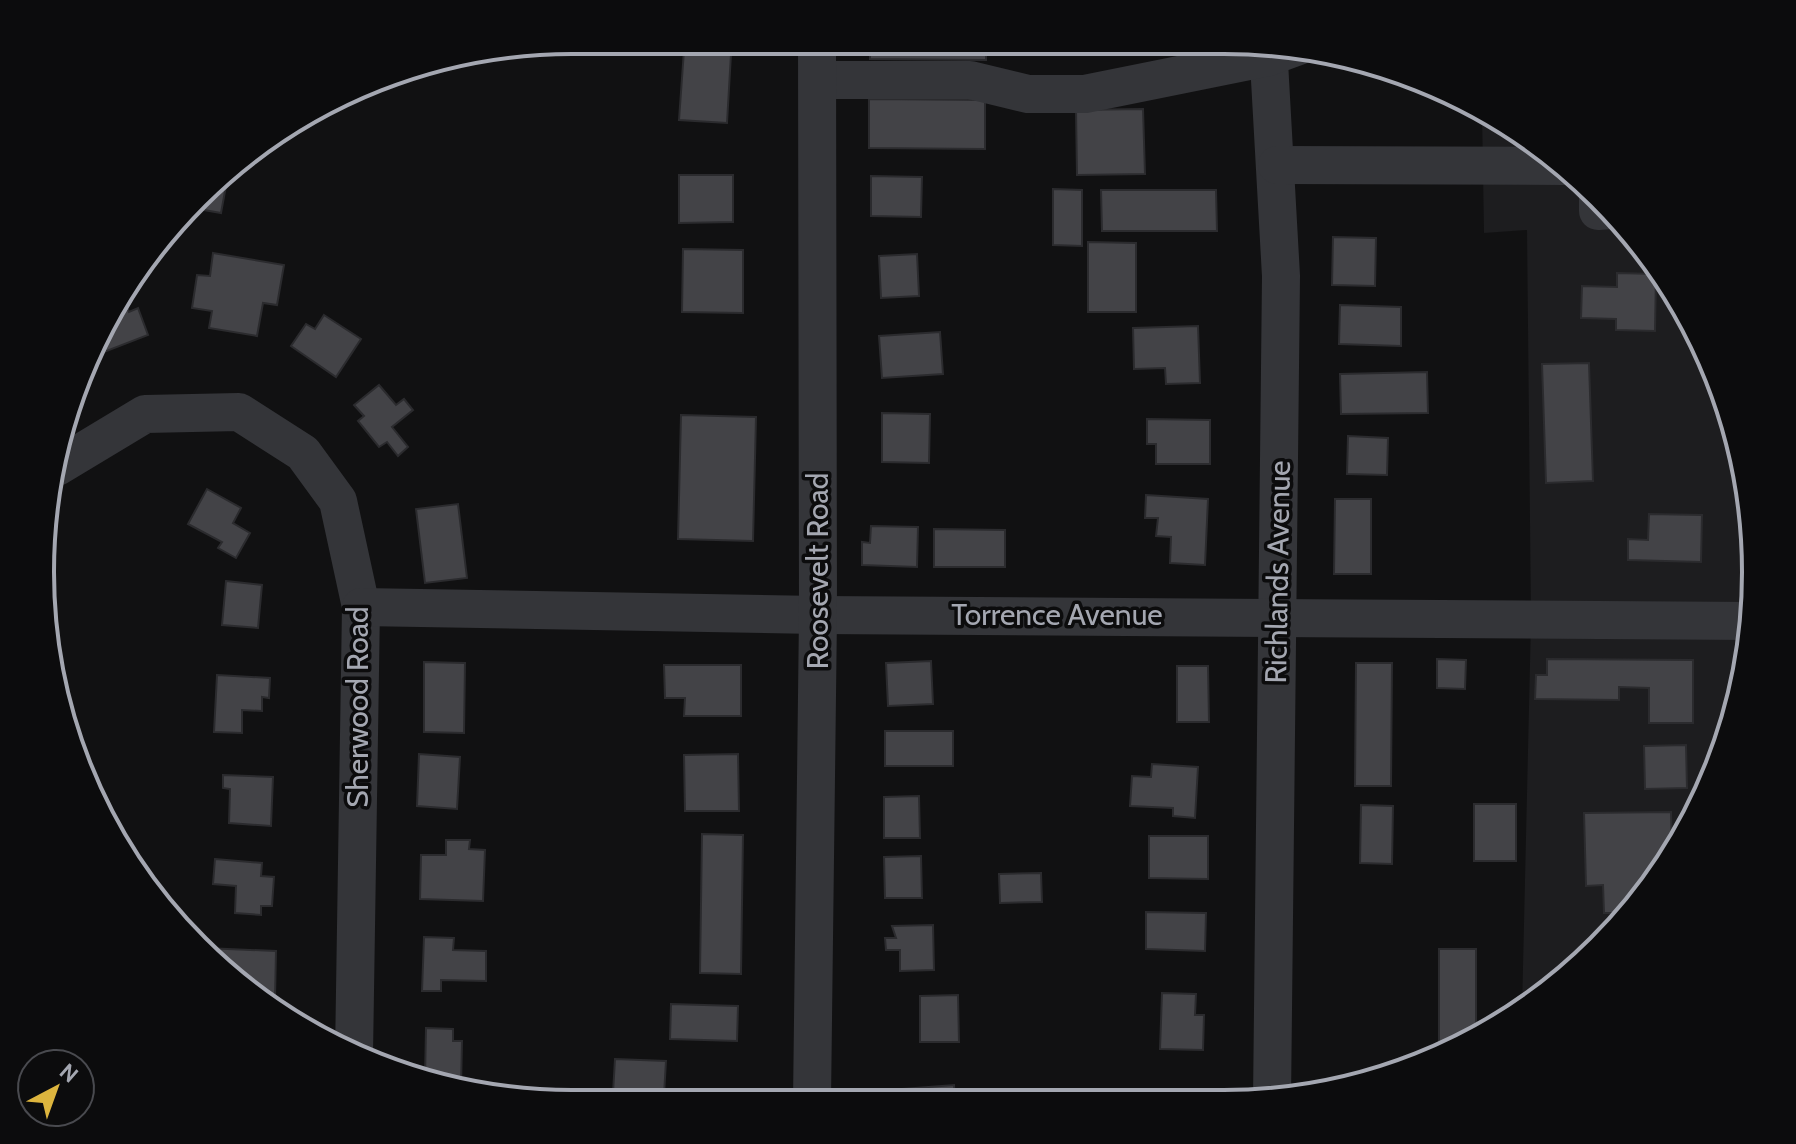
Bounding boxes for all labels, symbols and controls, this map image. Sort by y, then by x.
street label: Richlands Avenue [1257,460,1298,684]
street label: Roosevelt Road [799,473,836,669]
street label: Torrence Avenue [951,596,1163,633]
street label: Sherwood Road [339,606,376,808]
north arrow [16,1048,96,1128]
text: N [54,1058,84,1089]

